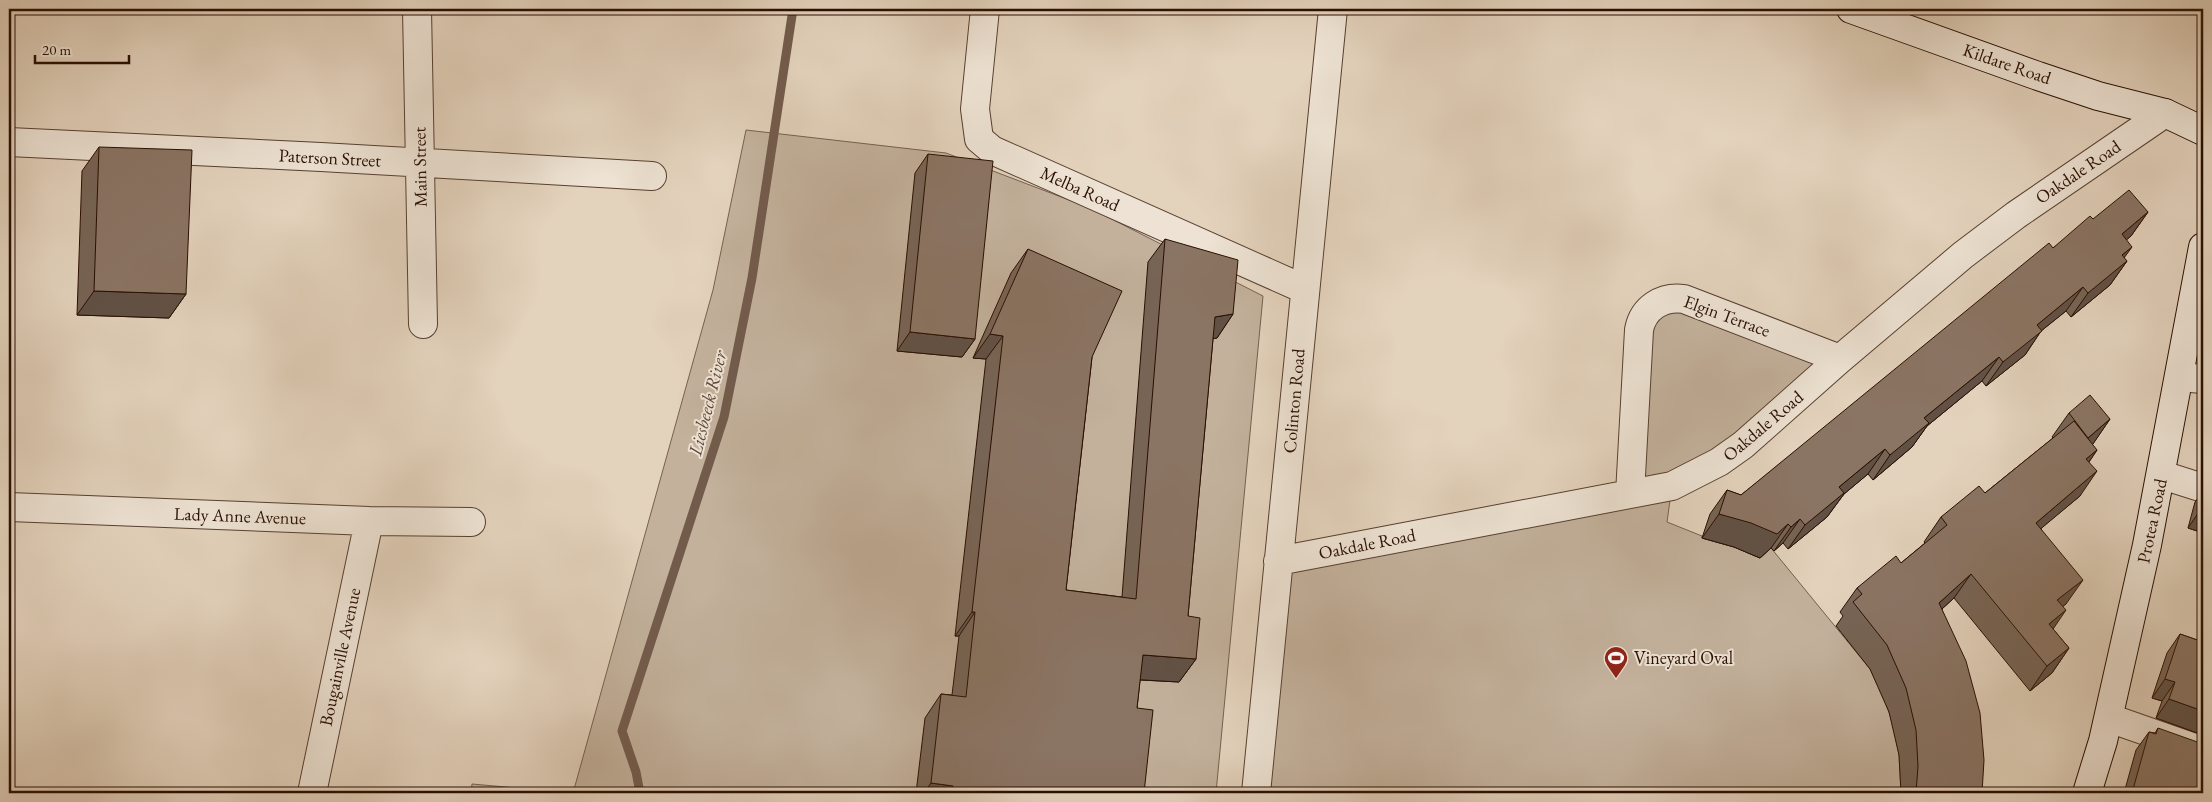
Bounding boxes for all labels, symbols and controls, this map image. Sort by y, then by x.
scale bar [35,32,129,64]
street label: Kildare Road [1960,38,2055,90]
text: 20 m [42,40,71,59]
street label: Main Street [407,126,432,207]
street label: Oakdale Road [2031,134,2126,209]
street label: Paterson Street [278,143,382,172]
street label: Melba Road [1037,161,1124,217]
street label: Elgin Terrace [1681,289,1773,342]
water label: Liesbeeck River [682,347,733,459]
street label: Colinton Road [1277,347,1310,454]
street label: Oakdale Road [1718,385,1808,466]
street label: Protea Road [2131,476,2172,565]
street label: Lady Anne Avenue [174,502,306,529]
street label: Oakdale Road [1316,523,1418,564]
street label: Bougainville Avenue [314,586,365,728]
sports icon: Vineyard Oval [1603,645,1629,679]
place label: Vineyard Oval [1634,646,1733,669]

